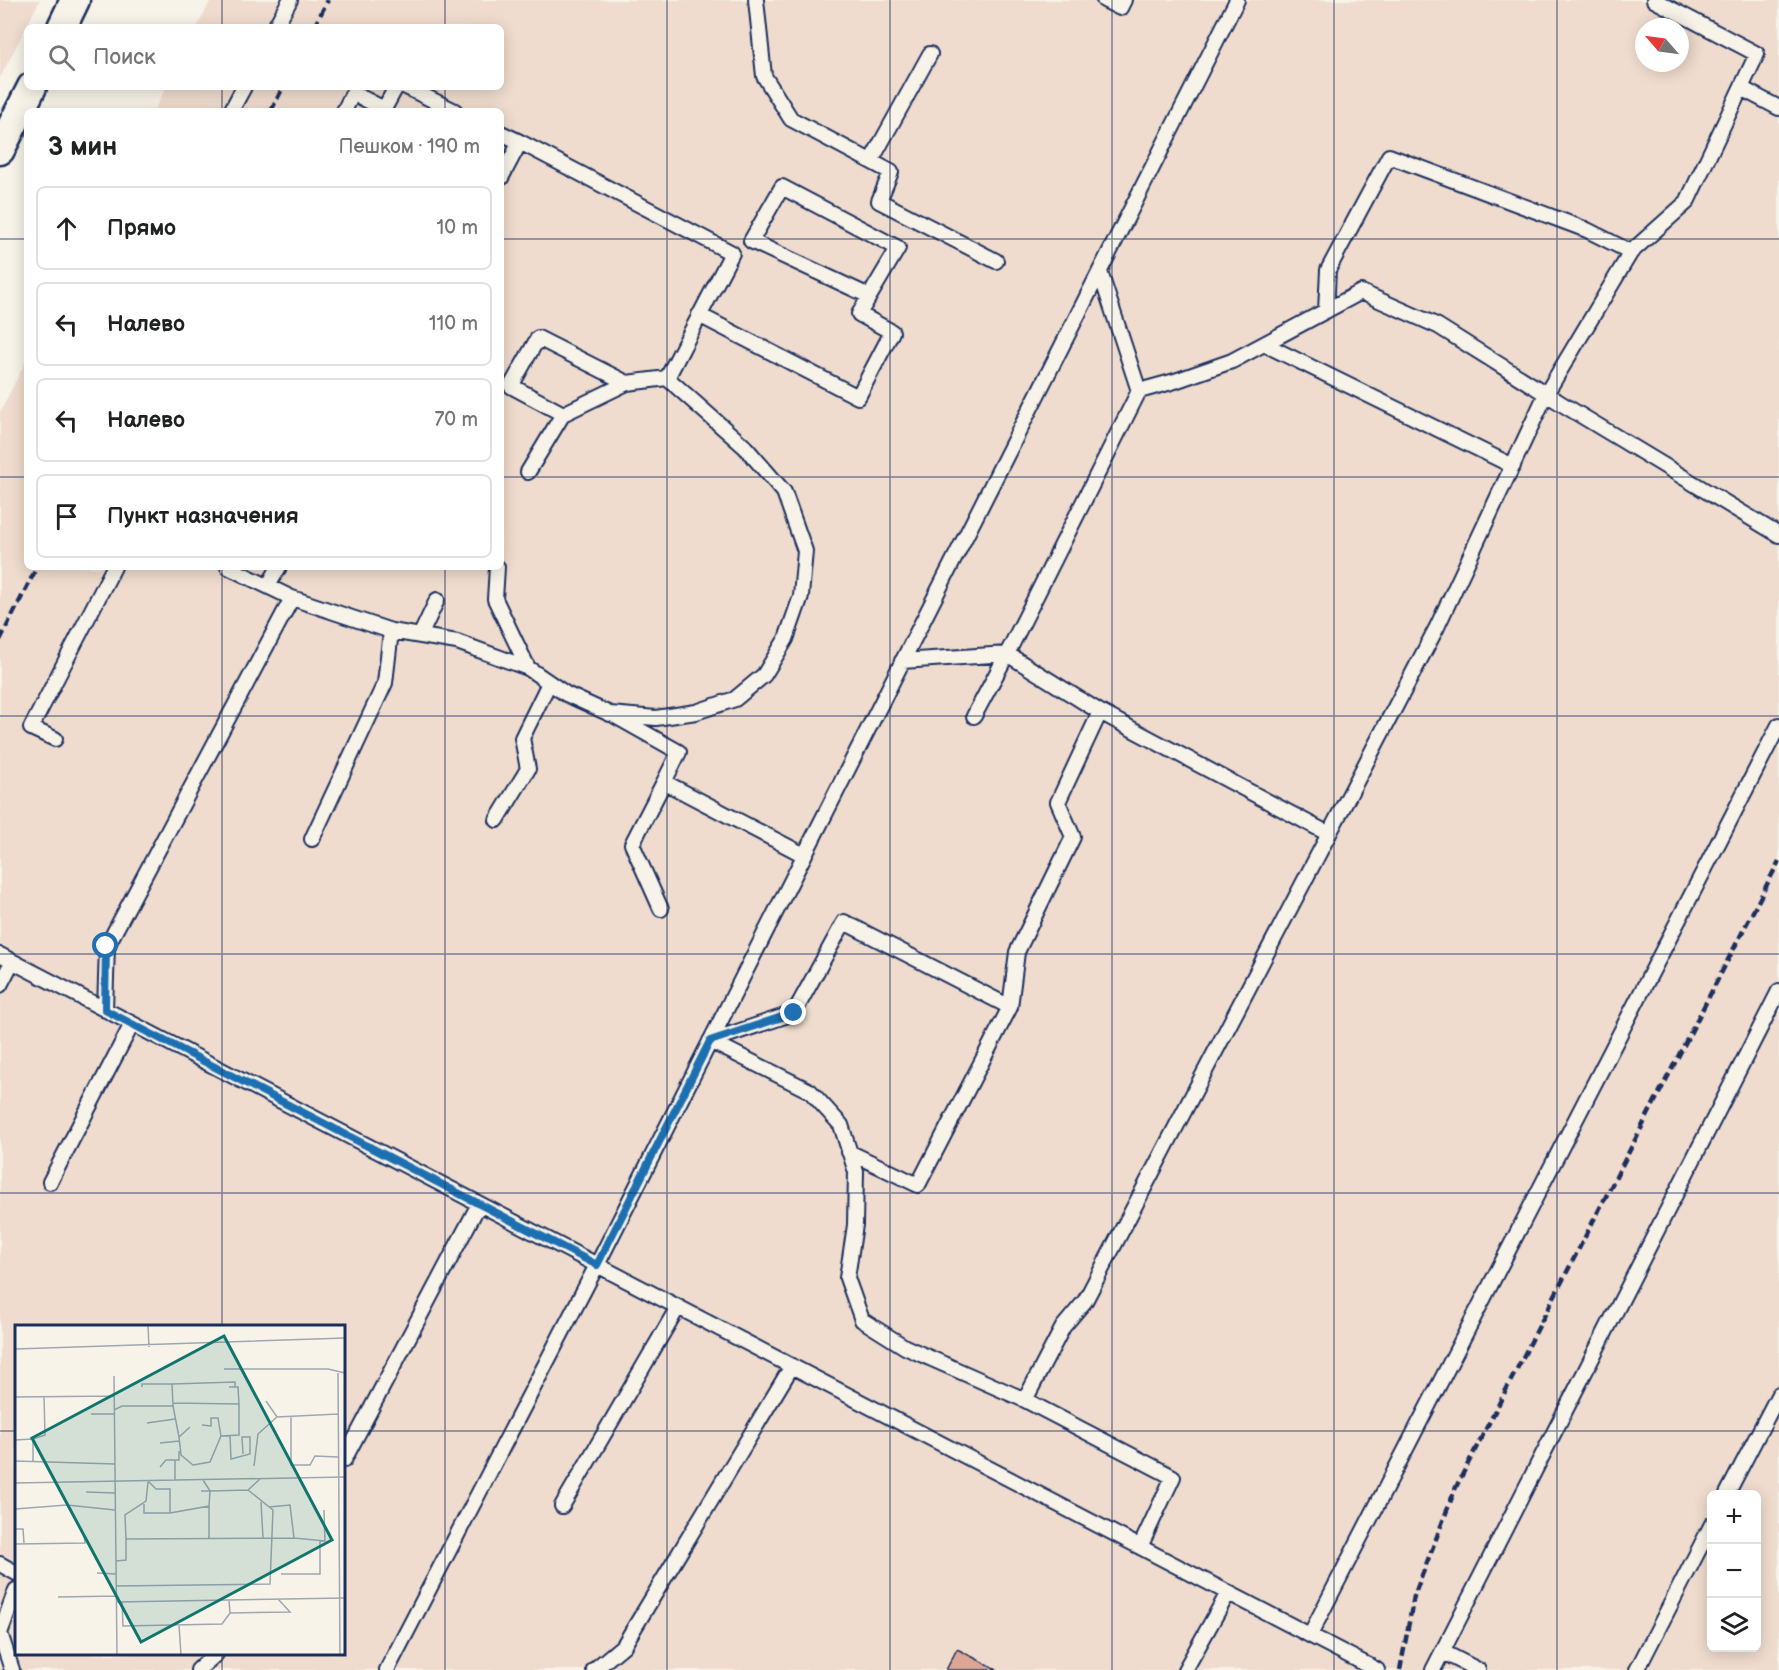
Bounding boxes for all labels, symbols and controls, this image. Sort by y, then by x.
north arrow [1635,18,1689,72]
search box [24,24,504,90]
icon: search [45,41,78,74]
text: Поиск [93,44,156,71]
text: 3 мин [48,132,117,163]
text: Пешком · 190 m [339,135,480,159]
icon: ahead [50,212,83,245]
text: Прямо [107,215,176,242]
text: 10 m [437,216,478,240]
icon: left [50,308,83,341]
text: Налево [107,311,185,338]
text: 110 m [429,312,478,336]
icon: left [50,404,83,437]
text: Налево [107,407,185,434]
text: 70 m [434,408,478,432]
icon: arrive [50,500,83,533]
text: Пункт назначения [107,503,299,530]
route start [92,932,118,958]
route end [780,999,806,1025]
inset map [15,1325,345,1655]
map controls [1707,1490,1761,1652]
button: + [1707,1490,1761,1544]
button: − [1707,1544,1761,1598]
button: layers [1707,1598,1761,1652]

